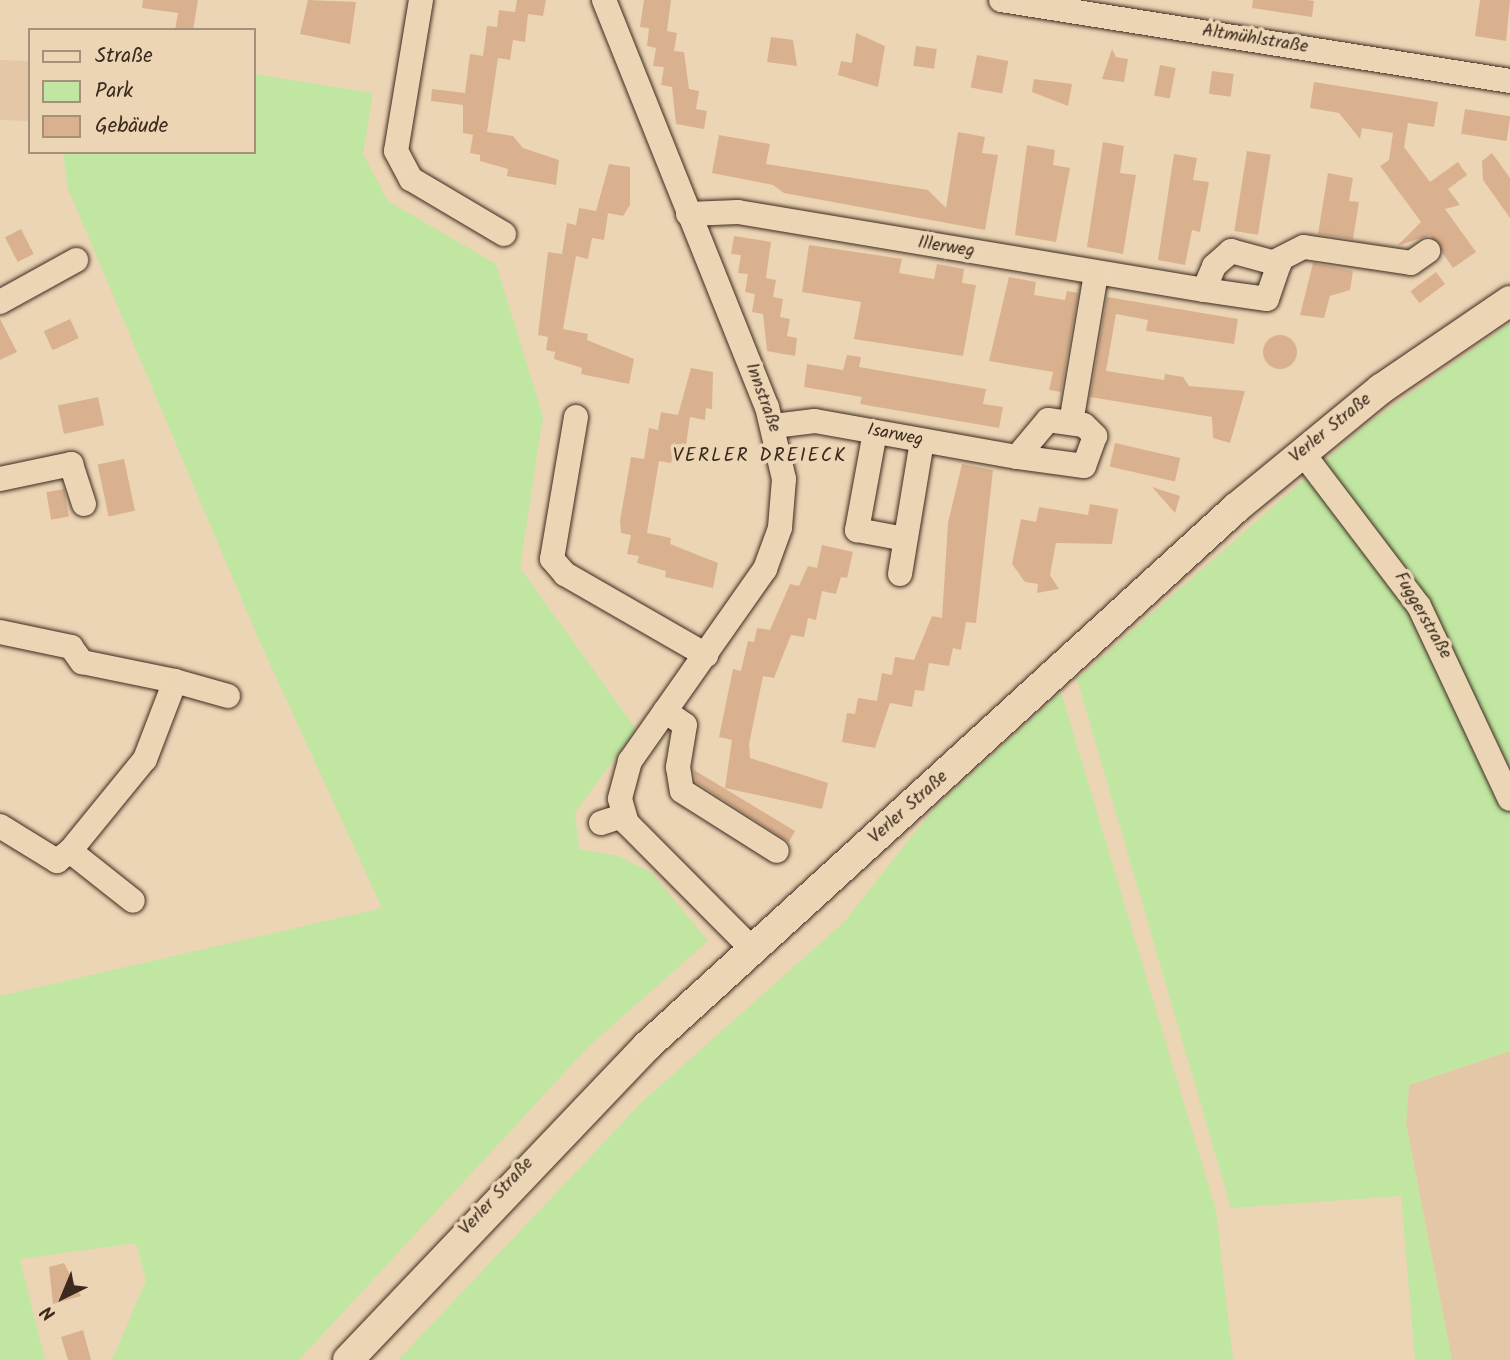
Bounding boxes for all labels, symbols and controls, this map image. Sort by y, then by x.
street label: Altmühlstraße [1200,21,1310,59]
legend [28,28,256,154]
text: Straße [95,40,153,73]
text: Park [95,75,133,108]
text: Gebäude [95,110,168,143]
street label: Illerweg [916,233,976,263]
street label: Innstraße [739,360,785,436]
street label: Verler Straße [1286,389,1376,469]
street label: Isarweg [865,420,925,452]
district label: VERLER DREIECK [674,446,846,468]
street label: Fuggerstraße [1388,569,1456,663]
street label: Verler Straße [865,767,953,849]
street label: Verler Straße [455,1153,539,1241]
north arrow [28,1262,98,1332]
text: N [34,1297,63,1327]

